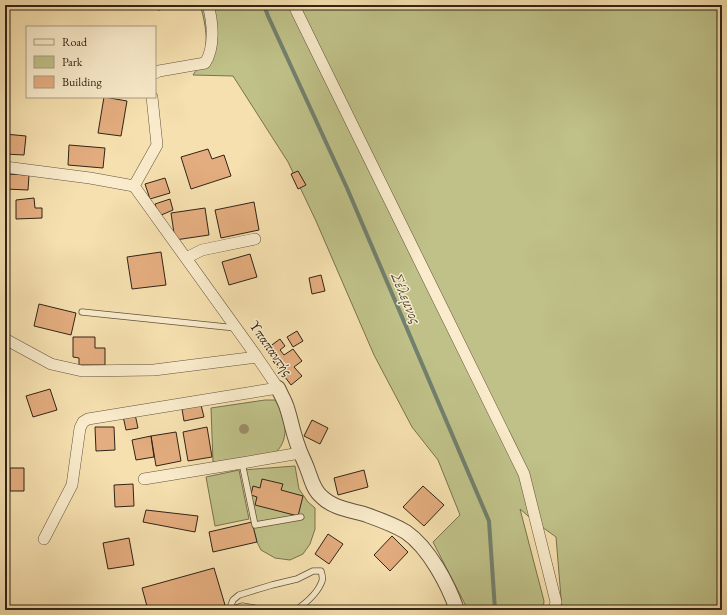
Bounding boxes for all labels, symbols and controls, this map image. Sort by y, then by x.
legend [26,26,156,98]
text: Road [62,34,88,50]
text: Park [62,54,83,70]
text: Building [62,74,103,90]
water label: Σέλεμνος [386,268,427,327]
street label: Υπαπαντής [245,316,297,379]

